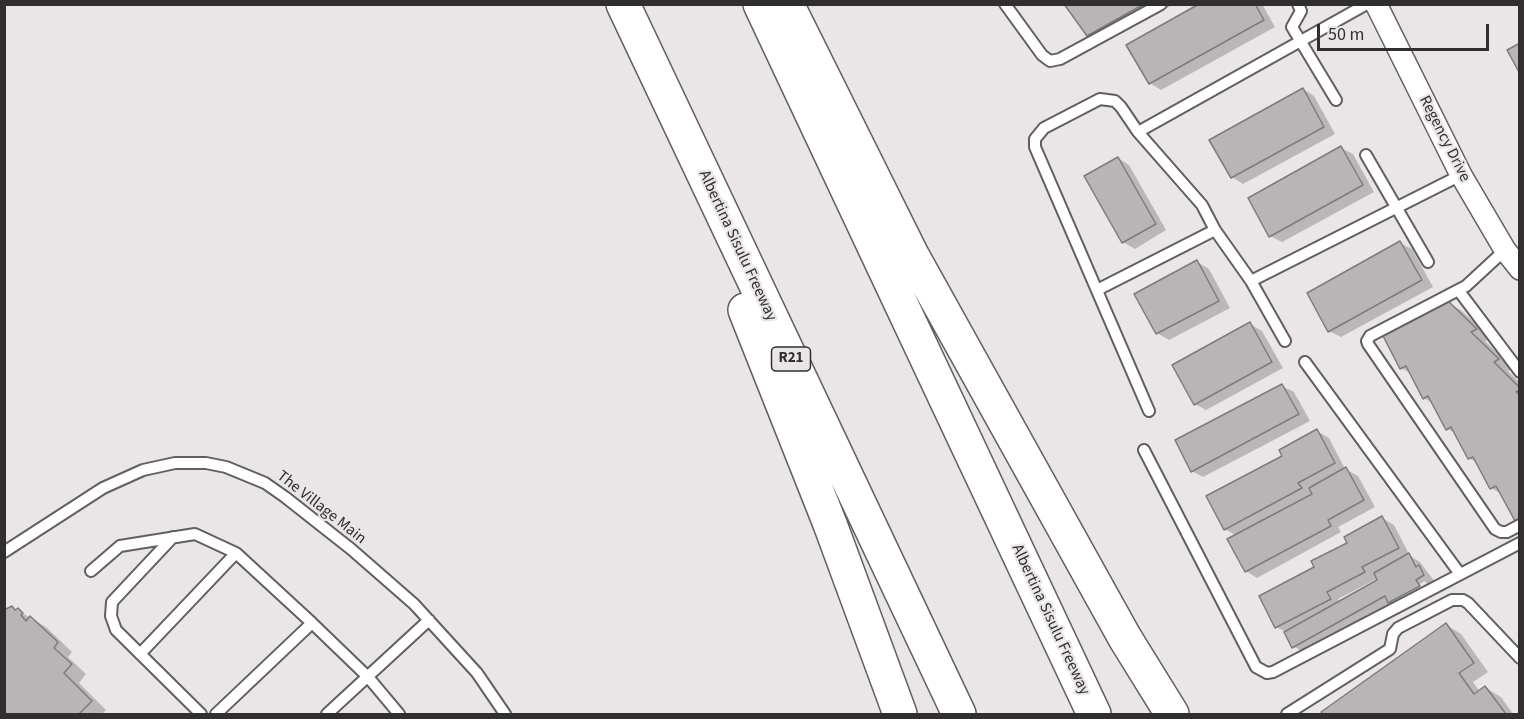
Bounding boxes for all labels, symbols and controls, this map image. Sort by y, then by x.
scale bar [1320,12,1492,50]
text: 50 m [1328,22,1364,47]
street label: Regency Drive [1414,93,1474,185]
street label: Albertina Sisulu Freeway [694,168,780,324]
road number: R21 [772,347,810,371]
street label: The Village Main [272,467,370,549]
street label: Albertina Sisulu Freeway [1007,542,1093,698]

